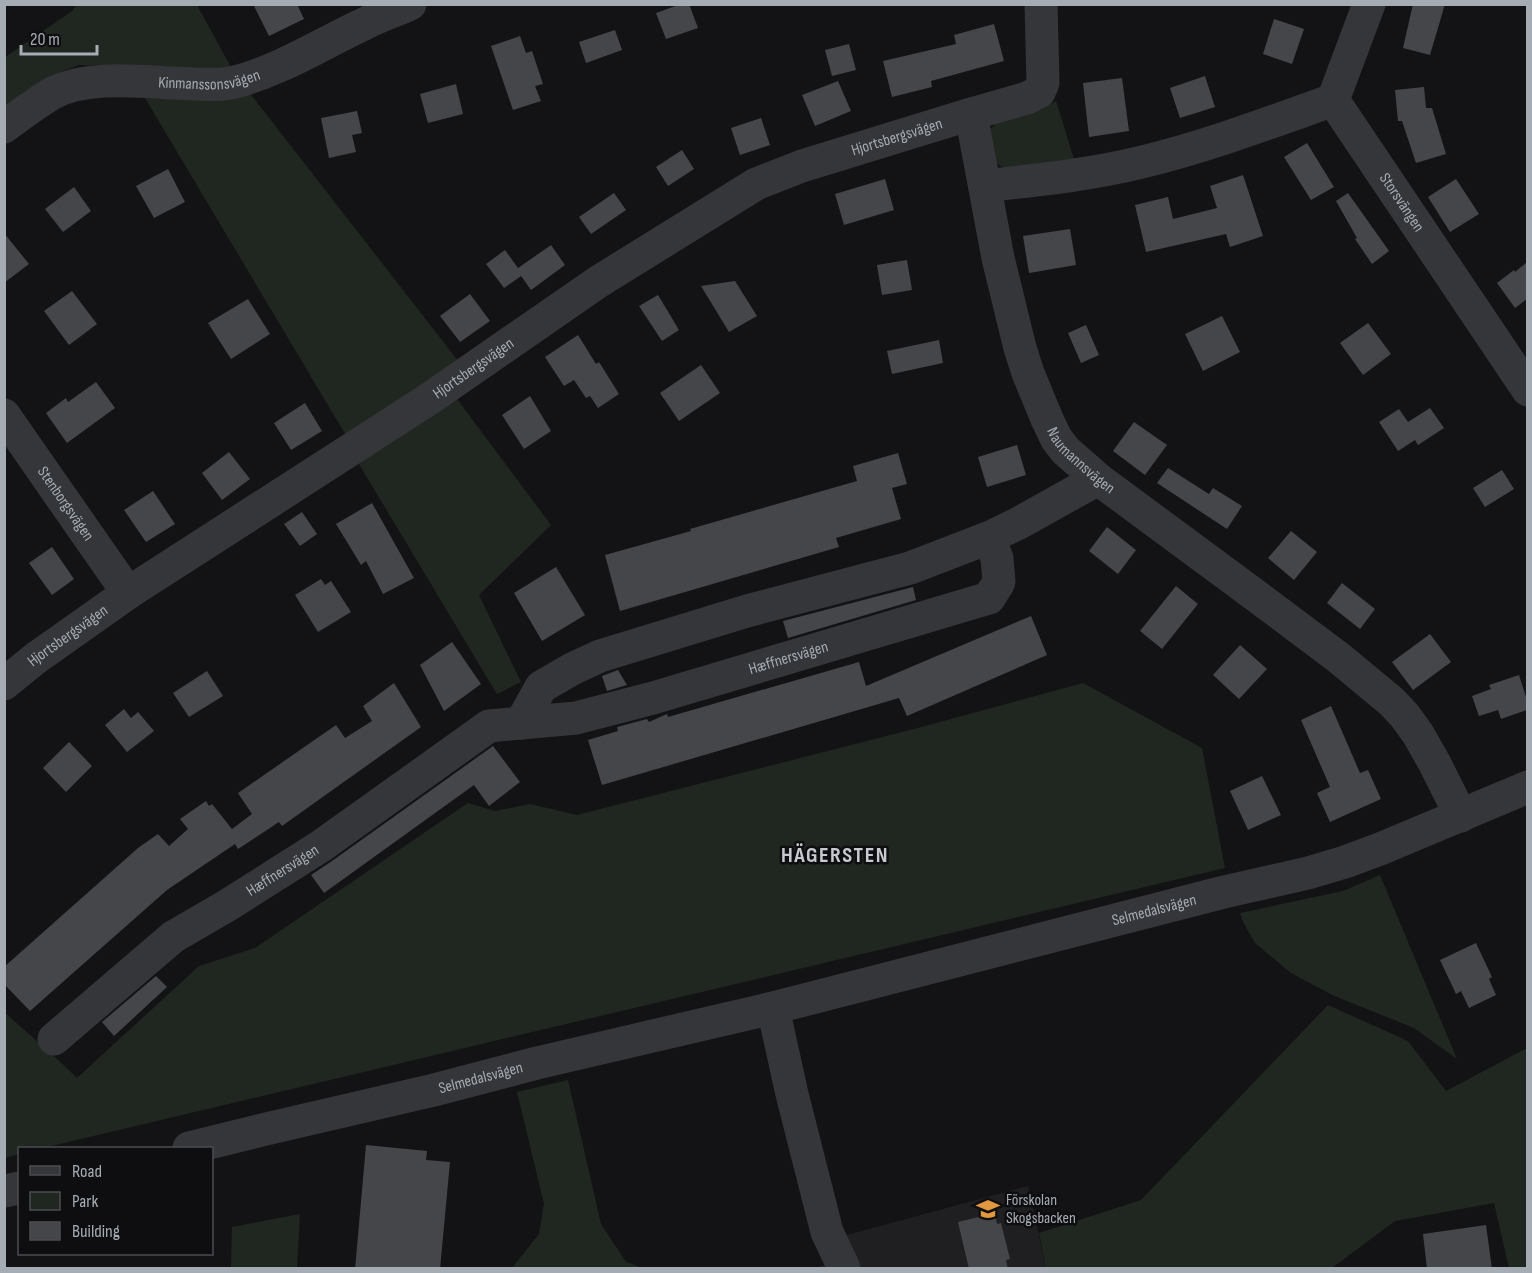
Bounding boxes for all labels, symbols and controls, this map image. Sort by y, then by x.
scale bar [21,18,98,56]
text: 20 m [30,29,60,50]
street label: Kinmanssonsvägen [158,65,263,94]
street label: Hjortsbergsvägen [849,114,945,160]
street label: Storsvängen [1375,169,1428,236]
street label: Hjortsbergsvägen [429,334,517,403]
street label: Naumannsvägen [1043,424,1119,498]
street label: Stenborgsvägen [33,463,98,544]
street label: Hjortsbergsvägen [24,601,112,671]
street label: Hæffnersvägen [746,637,830,679]
street label: Hæffnersvägen [243,840,322,900]
district label: HÄGERSTEN [781,842,889,869]
street label: Selmedalsvägen [1110,890,1198,930]
street label: Selmedalsvägen [436,1058,525,1098]
legend [18,1147,213,1255]
text: Road [72,1161,102,1182]
text: Park [72,1191,98,1212]
place label: Förskolan Skogsbacken [1006,1191,1076,1228]
school or university icon: Förskolan Skogsbacken [975,1196,1001,1222]
text: Building [72,1221,120,1242]

